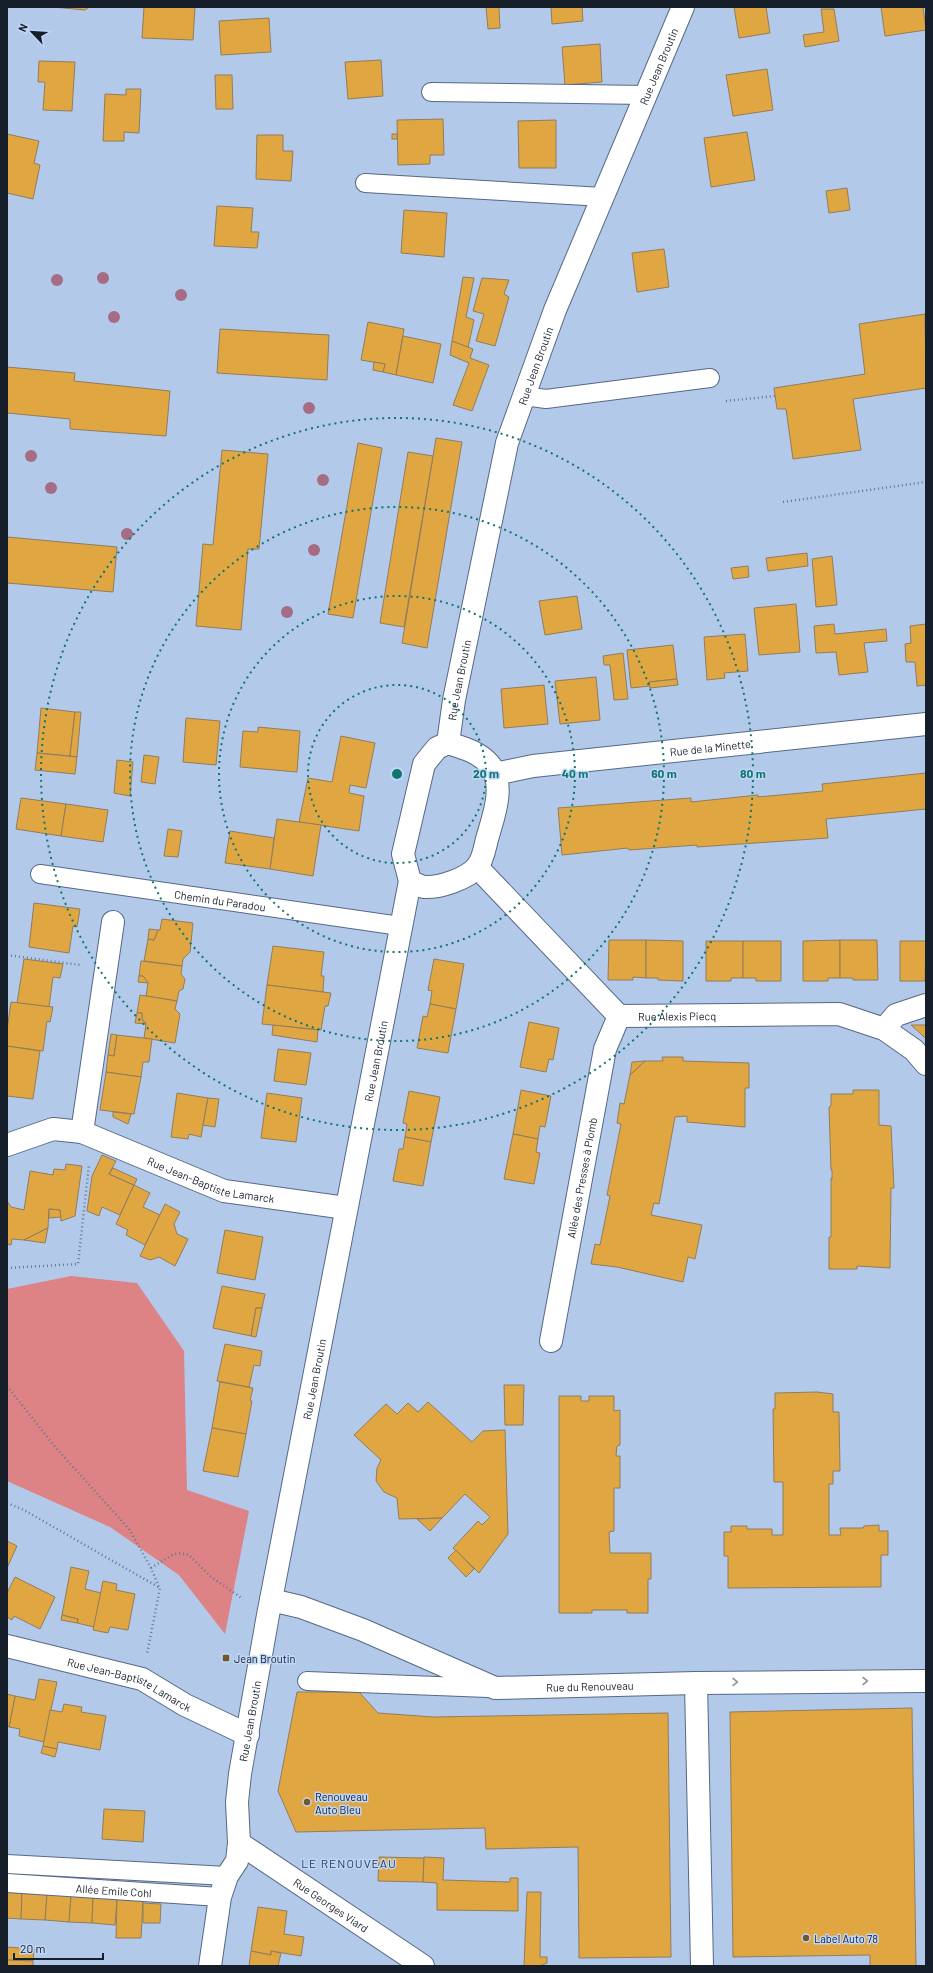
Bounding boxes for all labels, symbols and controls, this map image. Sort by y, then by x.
north arrow [12,12,52,52]
text: N [15,21,30,34]
street label: Rue Jean Broutin [636,26,680,106]
street label: Rue Jean Broutin [515,325,555,407]
street label: Rue Jean Broutin [445,638,473,721]
street label: Rue de la Minette [669,736,751,758]
text: 20 m [473,766,499,780]
text: 40 m [562,766,588,780]
text: 60 m [651,766,677,780]
text: 80 m [740,766,766,780]
centre of rings [390,767,404,781]
street label: Chemin du Paradou [174,887,267,913]
street label: Rue Alexis Piecq [638,1009,716,1022]
street label: Rue Jean Broutin [361,1019,389,1103]
street label: Allée des Presses à Plomb [564,1116,599,1239]
street label: Rue Jean-Baptiste Lamarck [146,1153,276,1205]
street label: Rue Jean Broutin [299,1337,328,1421]
place label: Jean Broutin [234,1652,295,1665]
marker: Jean Broutin [221,1653,231,1663]
street label: Rue Jean-Baptiste Lamarck [66,1655,194,1714]
one-way arrow [862,1677,868,1685]
street label: Rue du Renouveau [546,1678,634,1693]
one-way arrow [732,1678,738,1686]
street label: Rue Jean Broutin [236,1679,263,1763]
place label: Renouveau Auto Bleu [315,1790,368,1816]
marker: Renouveau Auto Bleu [302,1797,312,1807]
district label: LE RENOUVEAU [301,1856,397,1870]
street label: Rue Georges Viard [291,1875,371,1934]
street label: Allée Emile Cohl [75,1881,152,1899]
place label: Label Auto 78 [814,1932,878,1945]
marker: Label Auto 78 [801,1933,811,1943]
scale bar [14,1935,103,1961]
text: 20 m [20,1941,46,1955]

